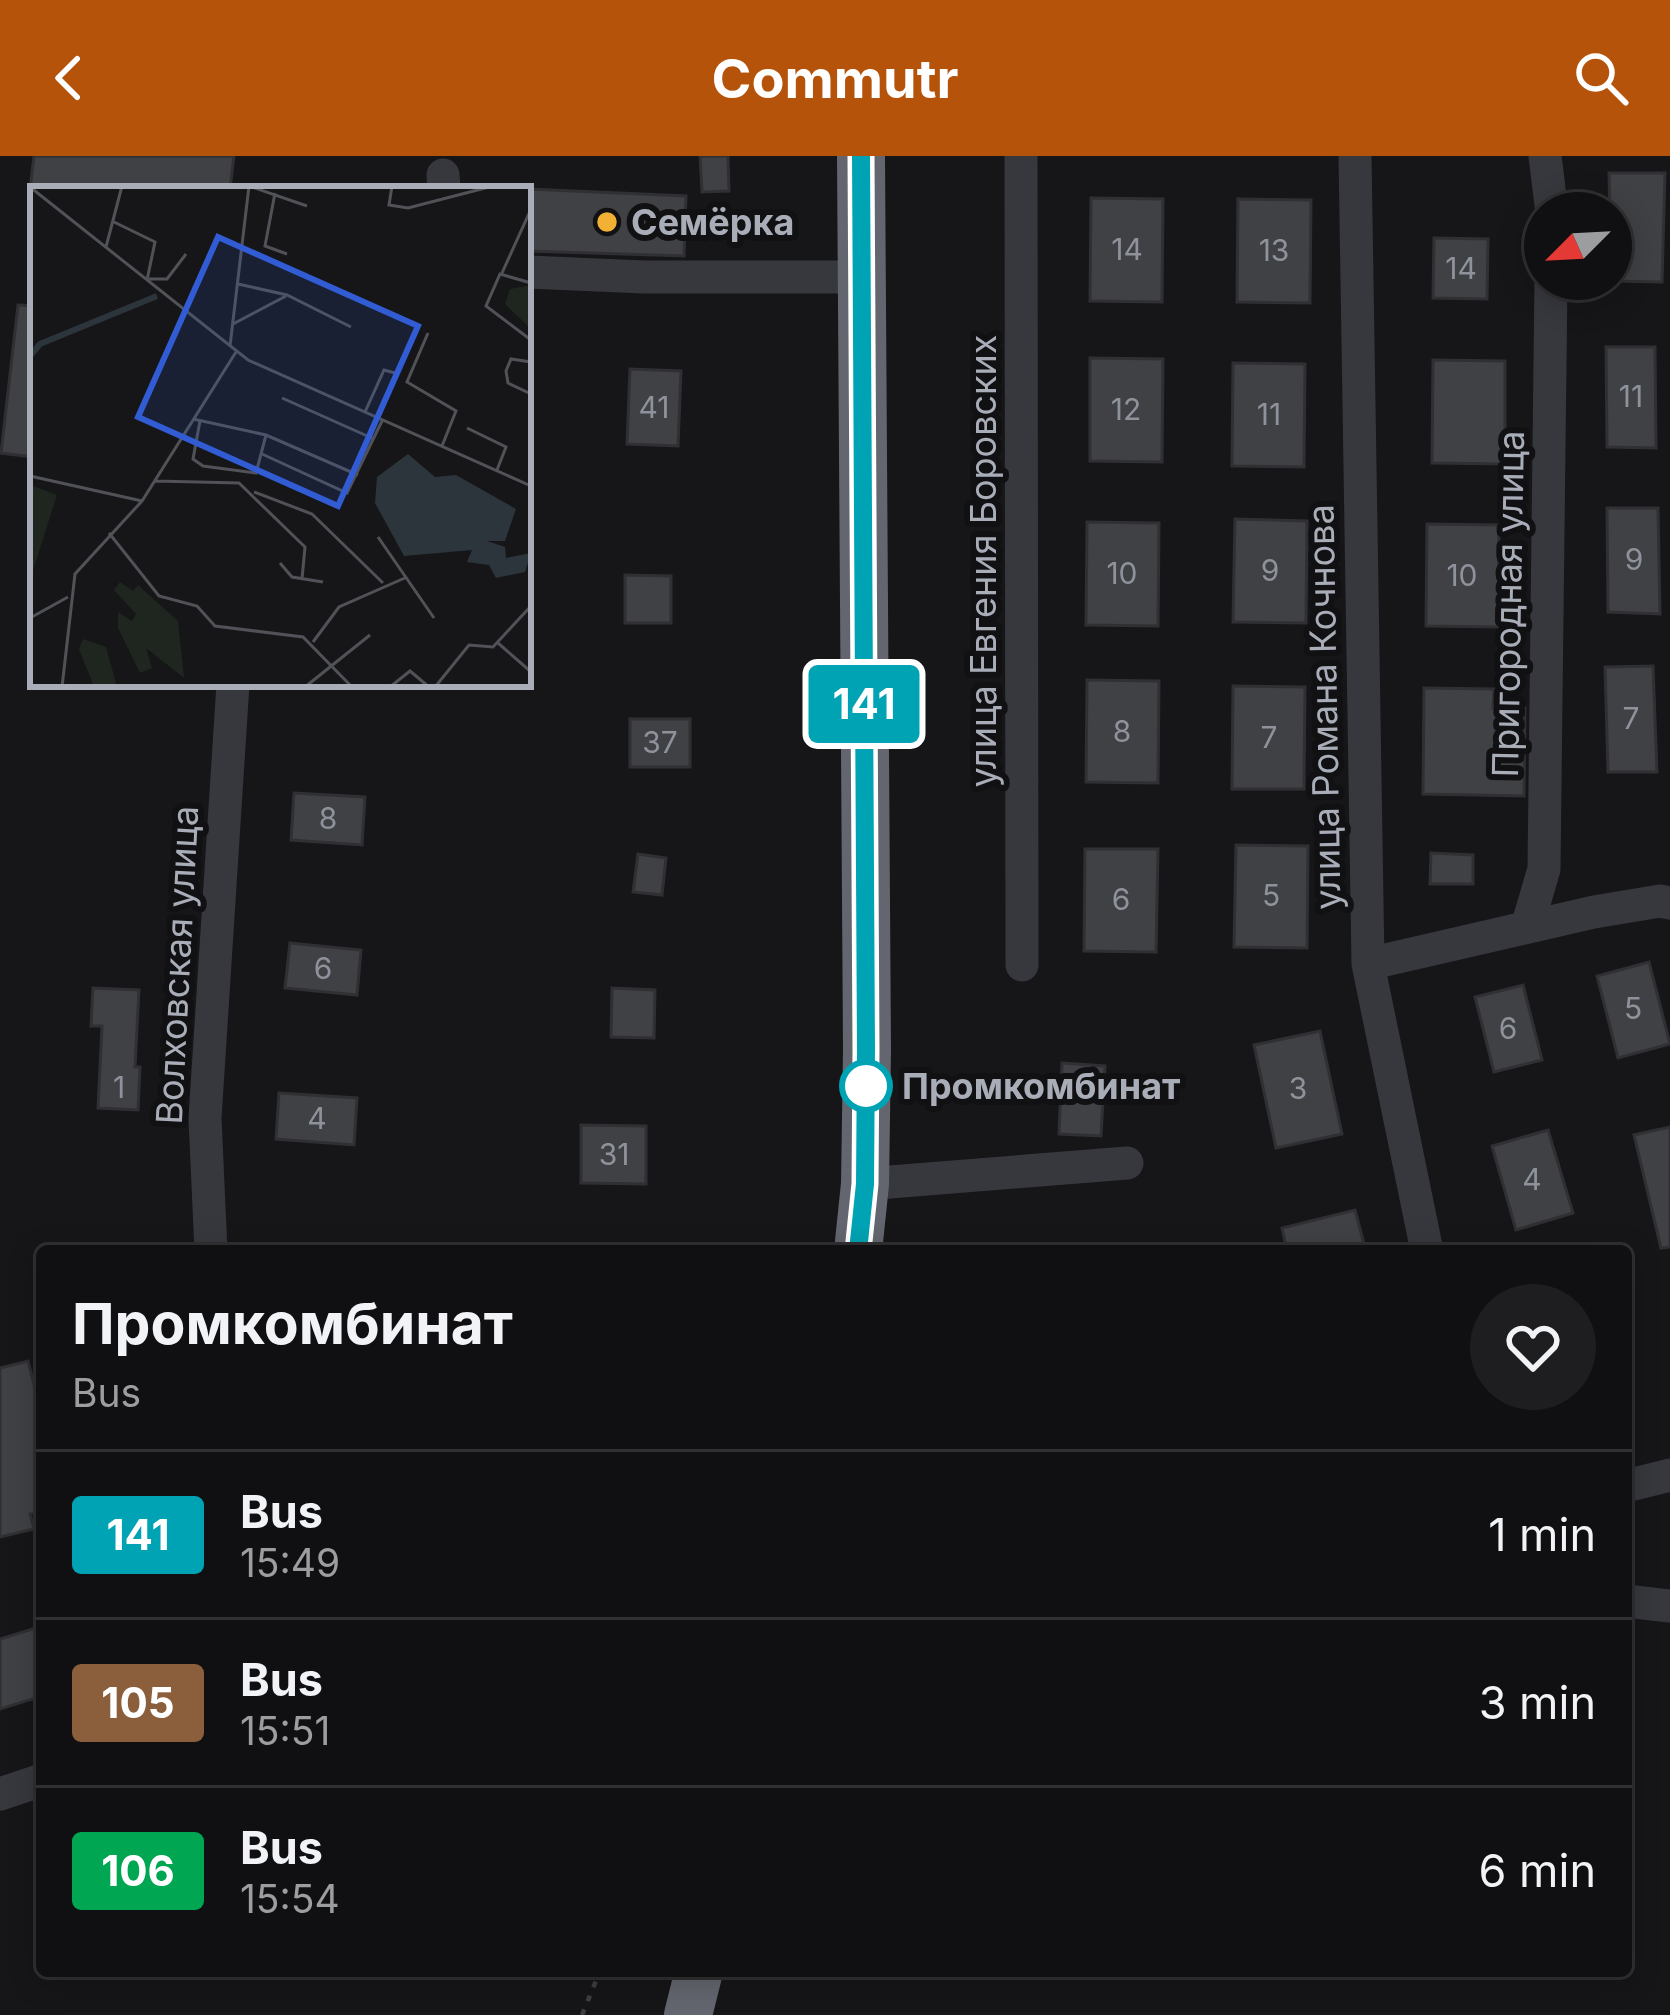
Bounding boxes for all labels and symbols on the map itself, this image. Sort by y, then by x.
inset map [30,186,531,687]
north arrow [1524,192,1632,300]
place label: Семёрка [631,200,794,244]
marker: Семёрка [594,209,620,235]
house number: 14 [1111,231,1143,267]
house number: 13 [1259,232,1289,268]
house number: 14 [1445,250,1477,286]
street label: улица Евгения Боровских [961,335,1005,787]
house number: 11 [1619,378,1643,414]
house number: 41 [639,389,670,425]
house number: 12 [1111,391,1141,427]
house number: 11 [1257,396,1281,432]
street label: Пригородная улица [1483,430,1533,778]
street label: улица Романа Кочнова [1298,504,1350,910]
house number: 9 [1625,541,1643,577]
house number: 9 [1261,552,1279,588]
house number: 10 [1106,555,1138,591]
house number: 10 [1446,557,1478,593]
line badge: 141 [795,665,933,743]
house number: 7 [1623,700,1639,736]
house number: 8 [1113,713,1131,749]
house number: 7 [1261,719,1277,755]
house number: 37 [642,724,678,760]
house number: 8 [319,800,337,836]
street label: Волховская улица [147,804,207,1126]
house number: 5 [1262,877,1280,913]
house number: 6 [1112,881,1130,917]
house number: 6 [314,950,332,986]
house number: 5 [1624,990,1642,1026]
house number: 6 [1499,1010,1517,1046]
marker: Промкомбинат [841,1061,891,1111]
place label: Промкомбинат [902,1064,1181,1108]
house number: 1 [113,1069,125,1105]
house number: 3 [1289,1070,1307,1106]
house number: 4 [307,1100,327,1136]
house number: 31 [599,1136,629,1172]
house number: 4 [1522,1161,1542,1197]

